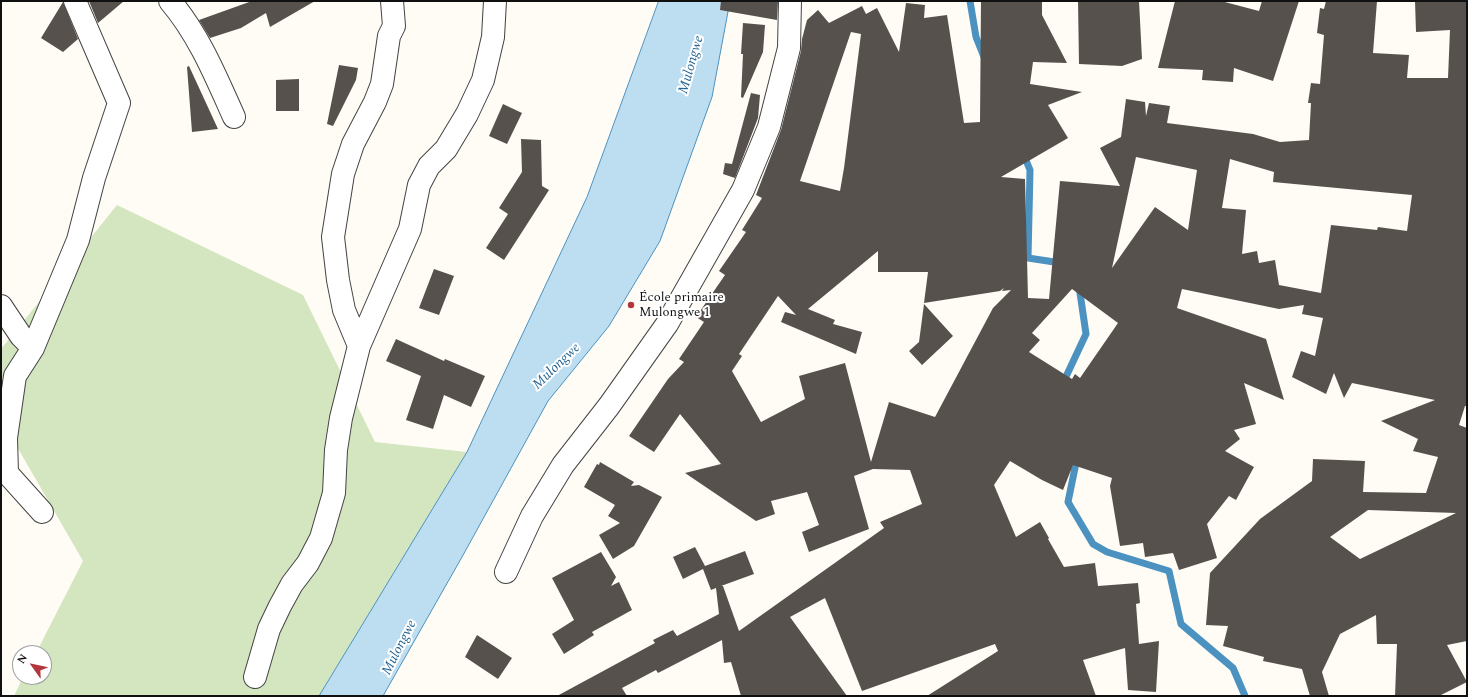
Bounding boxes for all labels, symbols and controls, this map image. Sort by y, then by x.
water label: Mulongwe [676,34,708,96]
place label: École primaire Mulongwe 1 [639,290,724,321]
marker: École primaire Mulongwe 1 [626,300,636,310]
water label: Mulongwe [530,340,584,394]
water label: Mulongwe [379,618,421,678]
north arrow [12,645,52,685]
text: N [13,650,32,667]

